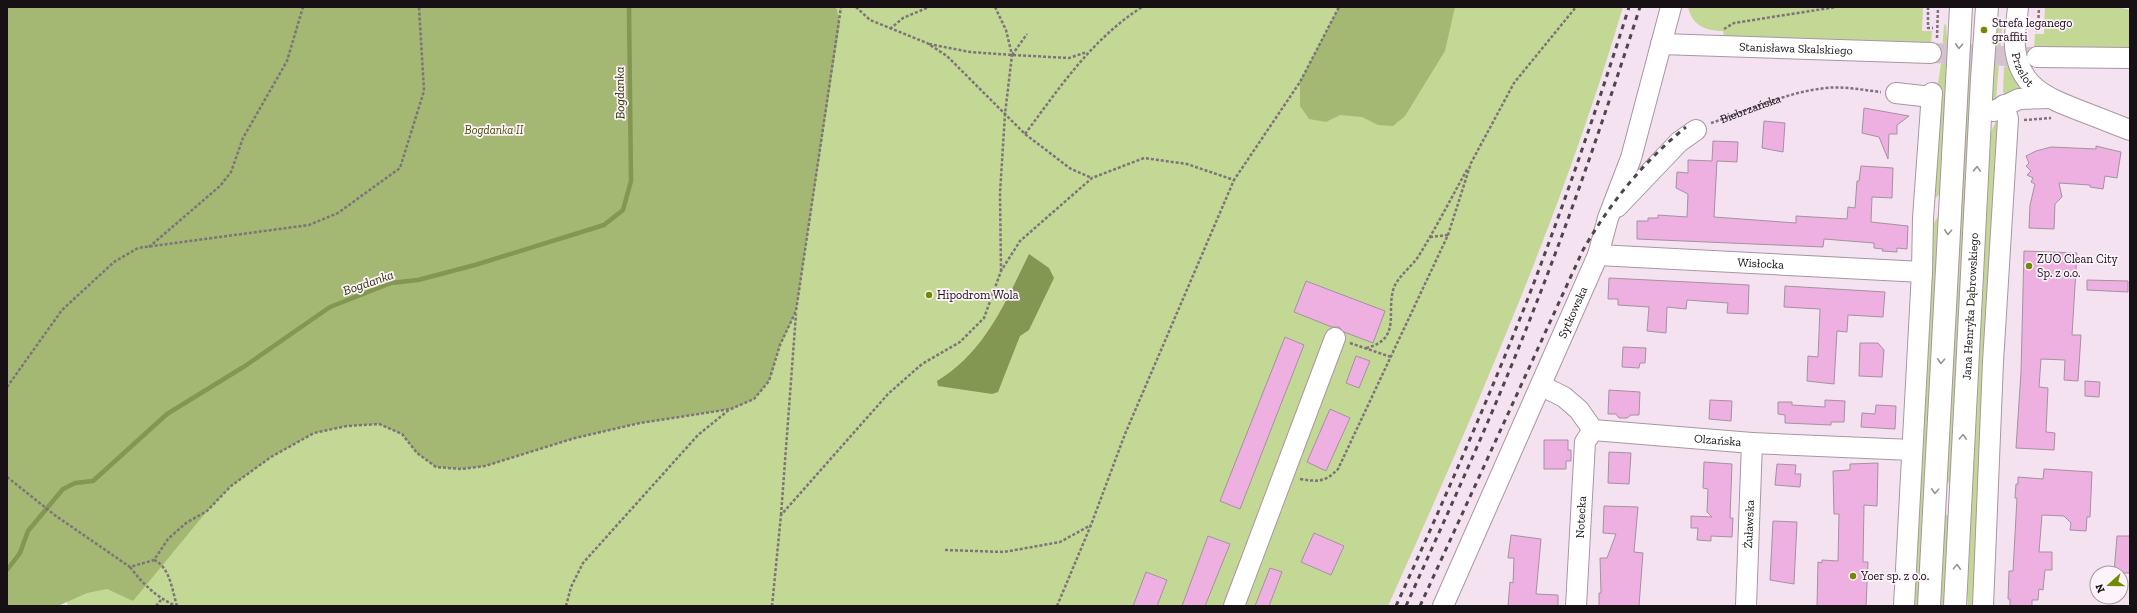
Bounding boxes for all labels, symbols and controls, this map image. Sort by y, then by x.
place label: Strefa leganego graffiti [1992,16,2072,44]
marker: Strefa leganego graffiti [1979,25,1989,35]
street label: Stanisława Skalskiego [1739,40,1853,57]
one-way arrow [1954,43,1963,49]
street label: Przelot [2009,51,2037,90]
water label: Bogdanka [612,66,627,120]
street label: Biebrzańska [1718,91,1783,126]
park label: Bogdanka II [465,123,524,137]
one-way arrow [1973,166,1981,172]
one-way arrow [1944,229,1952,235]
street label: Jana Henryka Dąbrowskiego [1960,232,1981,380]
place label: ZUO Clean City Sp. z o.o. [2037,252,2118,280]
street label: Wisłocka [1737,255,1785,272]
marker: ZUO Clean City Sp. z o.o. [2024,261,2034,271]
water label: Bogdanka [341,267,396,298]
street label: Sytkowska [1555,284,1590,341]
place label: Hipodrom Wola [937,288,1019,302]
marker: Hipodrom Wola [924,290,934,300]
one-way arrow [1937,358,1946,364]
street label: Olzańska [1694,431,1742,449]
one-way arrow [1959,434,1968,440]
one-way arrow [1930,488,1939,494]
street label: Notecka [1573,495,1589,539]
street label: Żuławska [1741,499,1757,549]
one-way arrow [1953,564,1961,570]
north arrow [2089,565,2129,605]
place label: Yoer sp. z o.o. [1860,569,1929,583]
marker: Yoer sp. z o.o. [1848,571,1858,581]
text: N [2092,582,2108,595]

